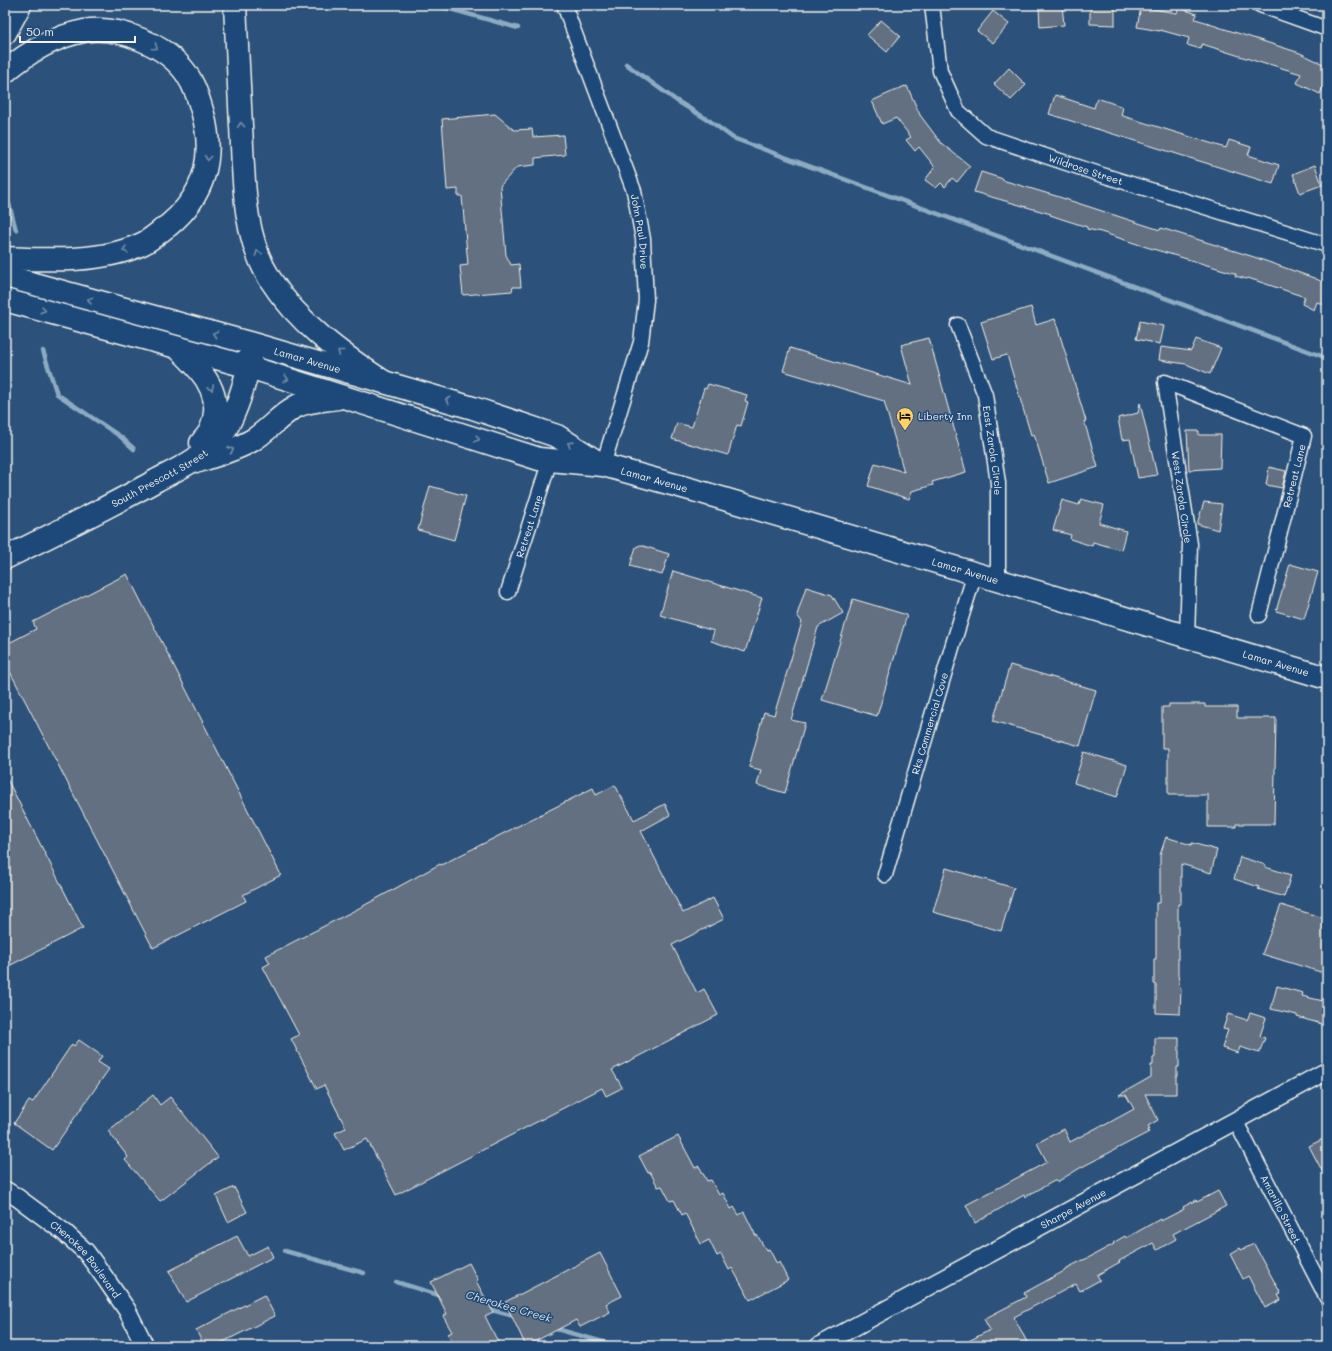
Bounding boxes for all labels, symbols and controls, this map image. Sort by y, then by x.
scale bar [20,18,135,44]
text: 50 m [26,23,54,39]
one-way arrow [151,42,158,49]
one-way arrow [237,122,246,128]
street label: Wildrose Street [1047,150,1125,188]
one-way arrow [203,155,212,161]
street label: John Paul Drive [628,193,651,270]
one-way arrow [122,245,129,254]
one-way arrow [254,250,263,257]
one-way arrow [86,296,93,305]
one-way arrow [39,306,46,314]
one-way arrow [212,330,218,338]
street label: Lamar Avenue [273,344,342,376]
one-way arrow [338,349,345,356]
one-way arrow [283,374,290,383]
one-way arrow [206,384,214,391]
one-way arrow [444,396,451,405]
street label: East Zarola Circle [980,405,1005,495]
hotel icon: Liberty Inn [895,406,915,431]
place label: Liberty Inn [918,409,972,423]
one-way arrow [473,435,480,443]
one-way arrow [567,441,574,449]
street label: Retreat Lane [1279,443,1309,509]
street label: South Prescott Street [109,445,211,510]
one-way arrow [227,447,234,455]
street label: West Zarola Circle [1169,450,1195,544]
street label: Lamar Avenue [620,463,689,495]
street label: Retreat Lane [512,493,546,560]
street label: Lamar Avenue [930,554,1000,587]
street label: Lamar Avenue [1241,646,1311,679]
street label: Rks Commercial Cove [908,671,951,776]
street label: Amarillo Street [1257,1172,1304,1245]
street label: Sharpe Avenue [1038,1185,1108,1232]
street label: Cherokee Boulevard [47,1217,124,1301]
water label: Cherokee Creek [464,1287,554,1325]

